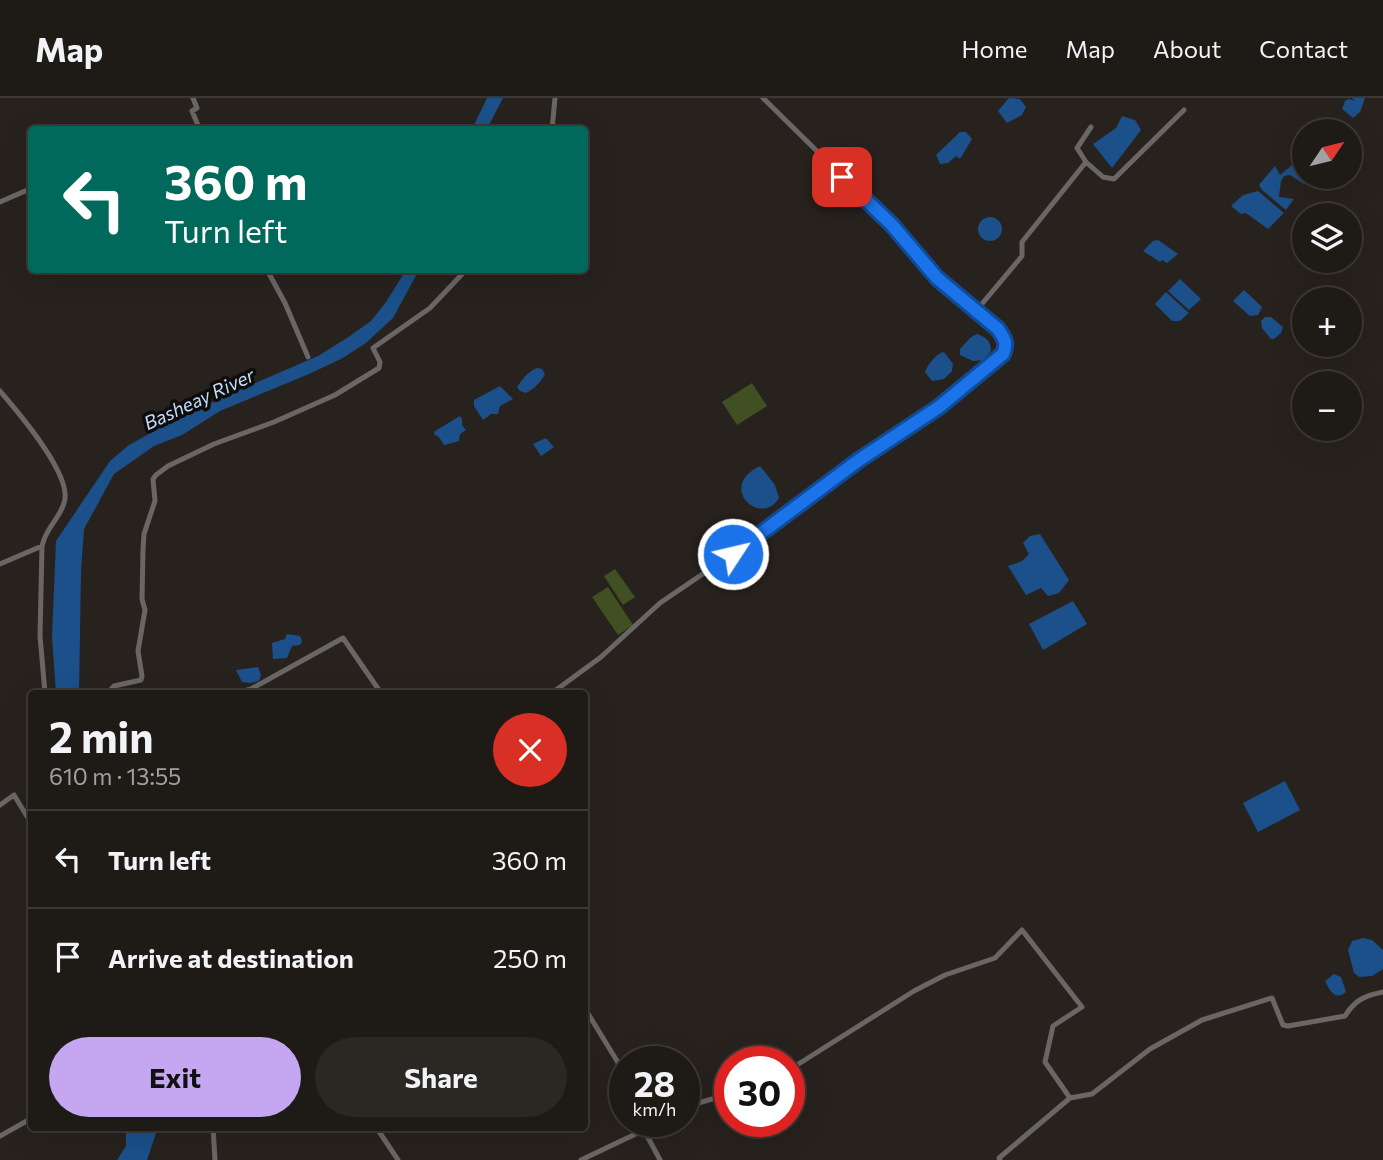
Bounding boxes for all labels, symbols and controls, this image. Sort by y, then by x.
text: Map [35,28,103,69]
text: Home [962,34,1028,63]
text: Map [1066,34,1115,63]
text: About [1153,34,1221,63]
text: Contact [1259,34,1348,63]
north arrow [1292,119,1362,189]
map controls [1292,119,1362,441]
pin [812,147,872,207]
text: 360 m [164,150,307,210]
icon: left [49,154,140,245]
icon: arrive [823,158,861,196]
button: layers [1292,203,1362,273]
text: Turn left [164,210,288,250]
button: + [1292,287,1362,357]
water label: Basheay River [140,362,259,434]
button: − [1292,371,1362,441]
position arrow [696,517,770,591]
text: 2 min [49,710,154,762]
button: close [493,713,567,787]
text: 610 m · 13:55 [49,762,181,790]
icon: left [49,840,87,878]
text: Turn left [108,844,211,875]
text: 360 m [492,844,567,875]
icon: arrive [49,938,87,976]
text: Arrive at destination [108,942,354,973]
text: 250 m [493,942,567,973]
button: Exit [49,1037,301,1117]
button: Share [315,1037,567,1117]
speed limit sign: 30 [714,1046,805,1137]
text: 28 [634,1061,675,1104]
text: km/h [633,1098,676,1120]

